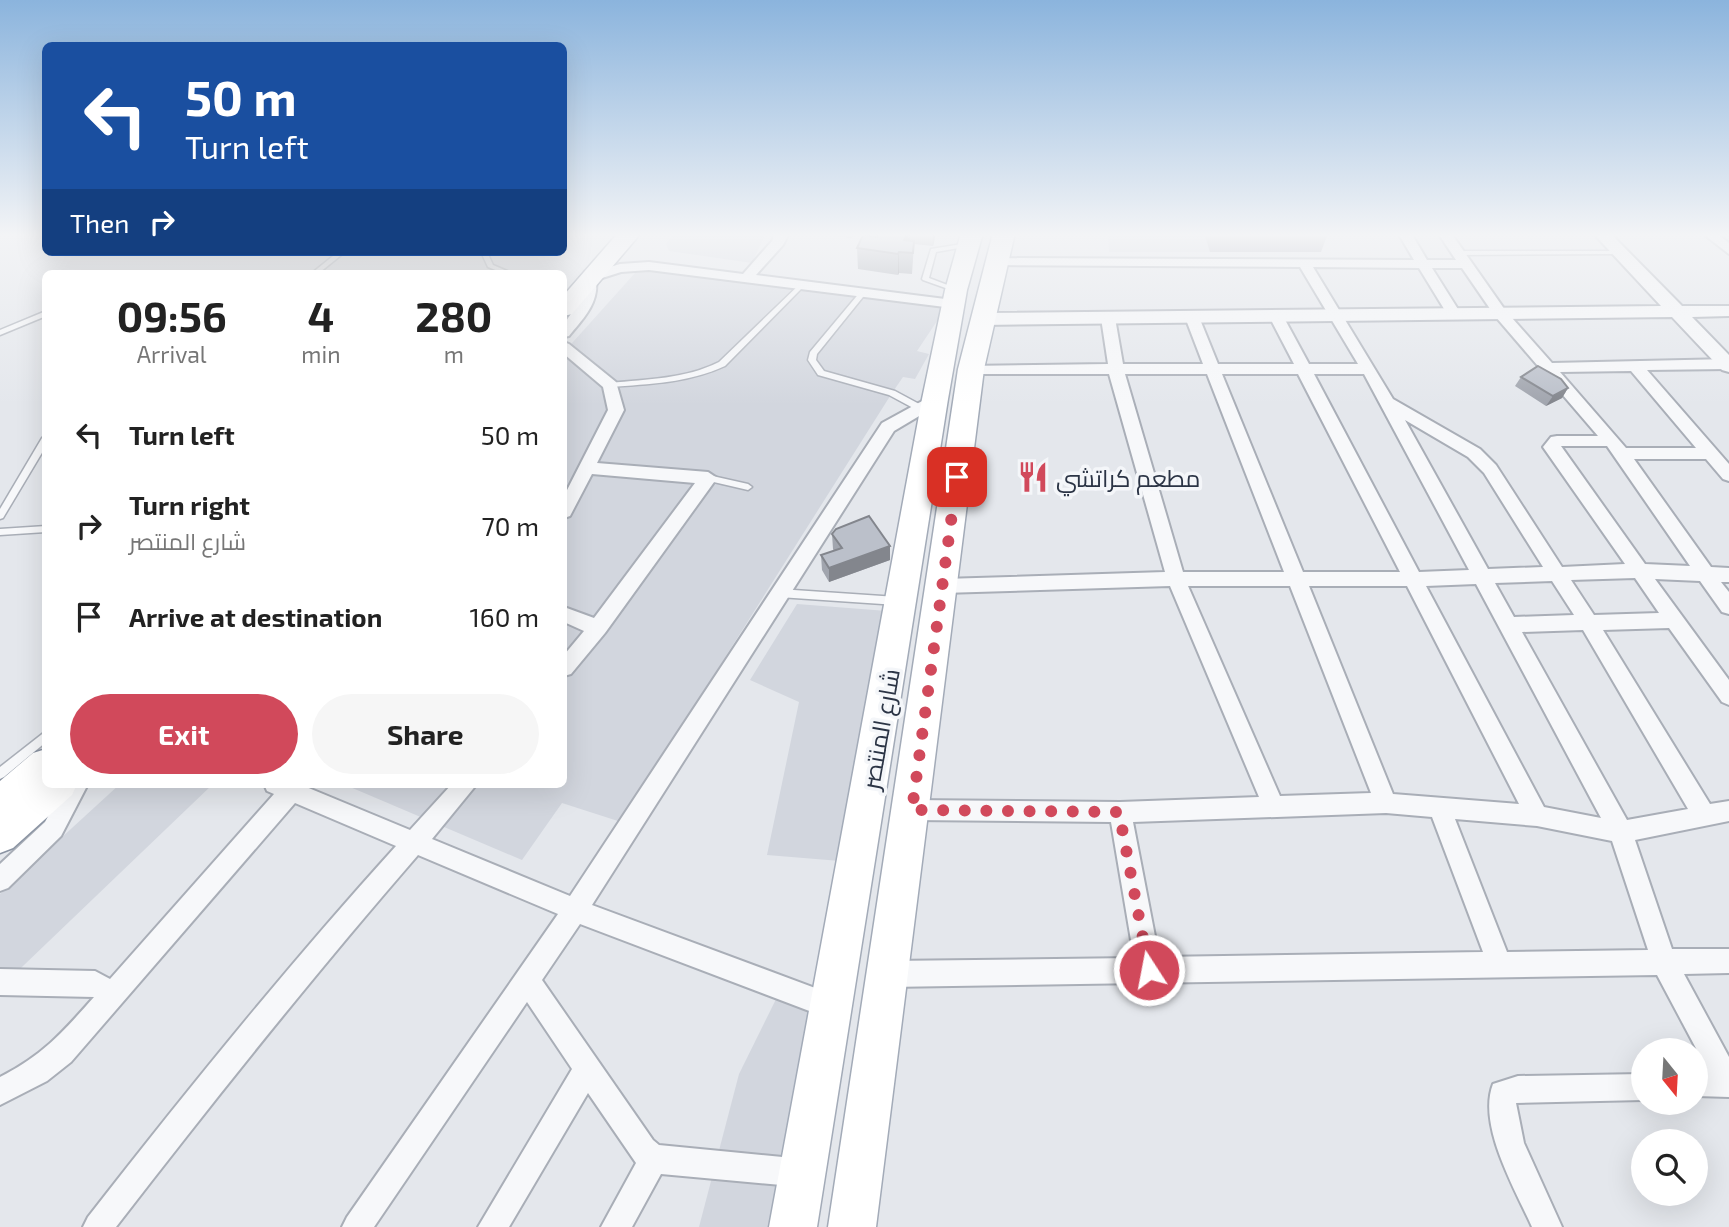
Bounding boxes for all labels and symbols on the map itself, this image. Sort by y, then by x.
pin [927,447,987,507]
restaurant icon: مطعم كراتشي [1016,460,1050,494]
place label: مطعم كراتشي [1056,463,1200,497]
street label: شارع المنتصر [855,666,908,794]
position arrow [1112,933,1186,1007]
north arrow [1631,1038,1708,1115]

